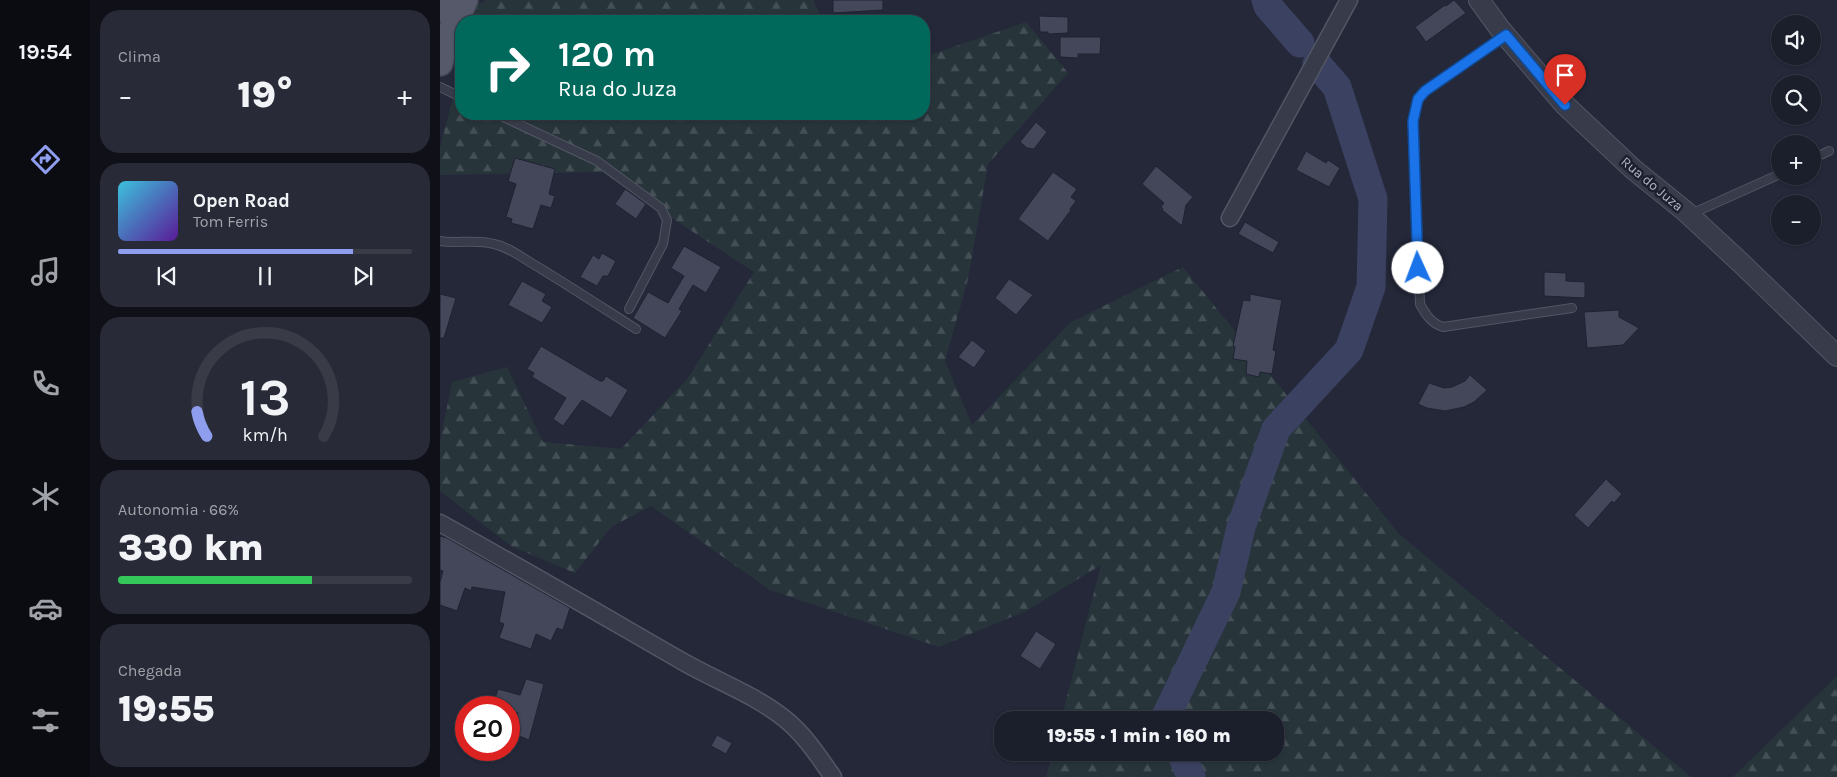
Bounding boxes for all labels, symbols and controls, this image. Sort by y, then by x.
map controls [1771,15,1821,245]
button: sound [1771,15,1821,65]
text: 120 m [558,34,656,75]
icon: right [475,35,540,100]
text: 19:54 [18,39,72,65]
text: Clima [118,47,161,66]
pin [1544,54,1586,105]
icon: arrive [1551,61,1579,89]
text: 19° [237,72,293,117]
button: search [1771,75,1821,125]
text: Rua do Juza [558,76,677,102]
text: − [118,79,133,112]
text: + [397,79,412,112]
button: + [1771,135,1821,185]
icon: directions [28,142,63,177]
street label: Rua do Juza [1617,153,1687,215]
text: Open Road [193,190,290,212]
button: − [1771,195,1821,245]
text: Tom Ferris [193,212,268,231]
position arrow [1391,241,1443,293]
icon: music [28,254,63,289]
icon: previous [153,262,181,290]
icon: pause [251,262,279,290]
icon: next [349,262,377,290]
icon: phone [28,366,63,401]
text: 13 [240,367,290,428]
text: km/h [242,425,288,446]
icon: climate [28,479,63,514]
text: Autonomia · 66% [118,500,239,519]
text: 330 km [118,525,264,570]
icon: car [28,591,63,626]
text: Chegada [118,661,182,680]
text: 19:55 [118,686,214,731]
speed limit sign: 20 [455,696,520,761]
icon: filters [28,703,63,738]
text: 19:55 · 1 min · 160 m [1047,725,1231,747]

